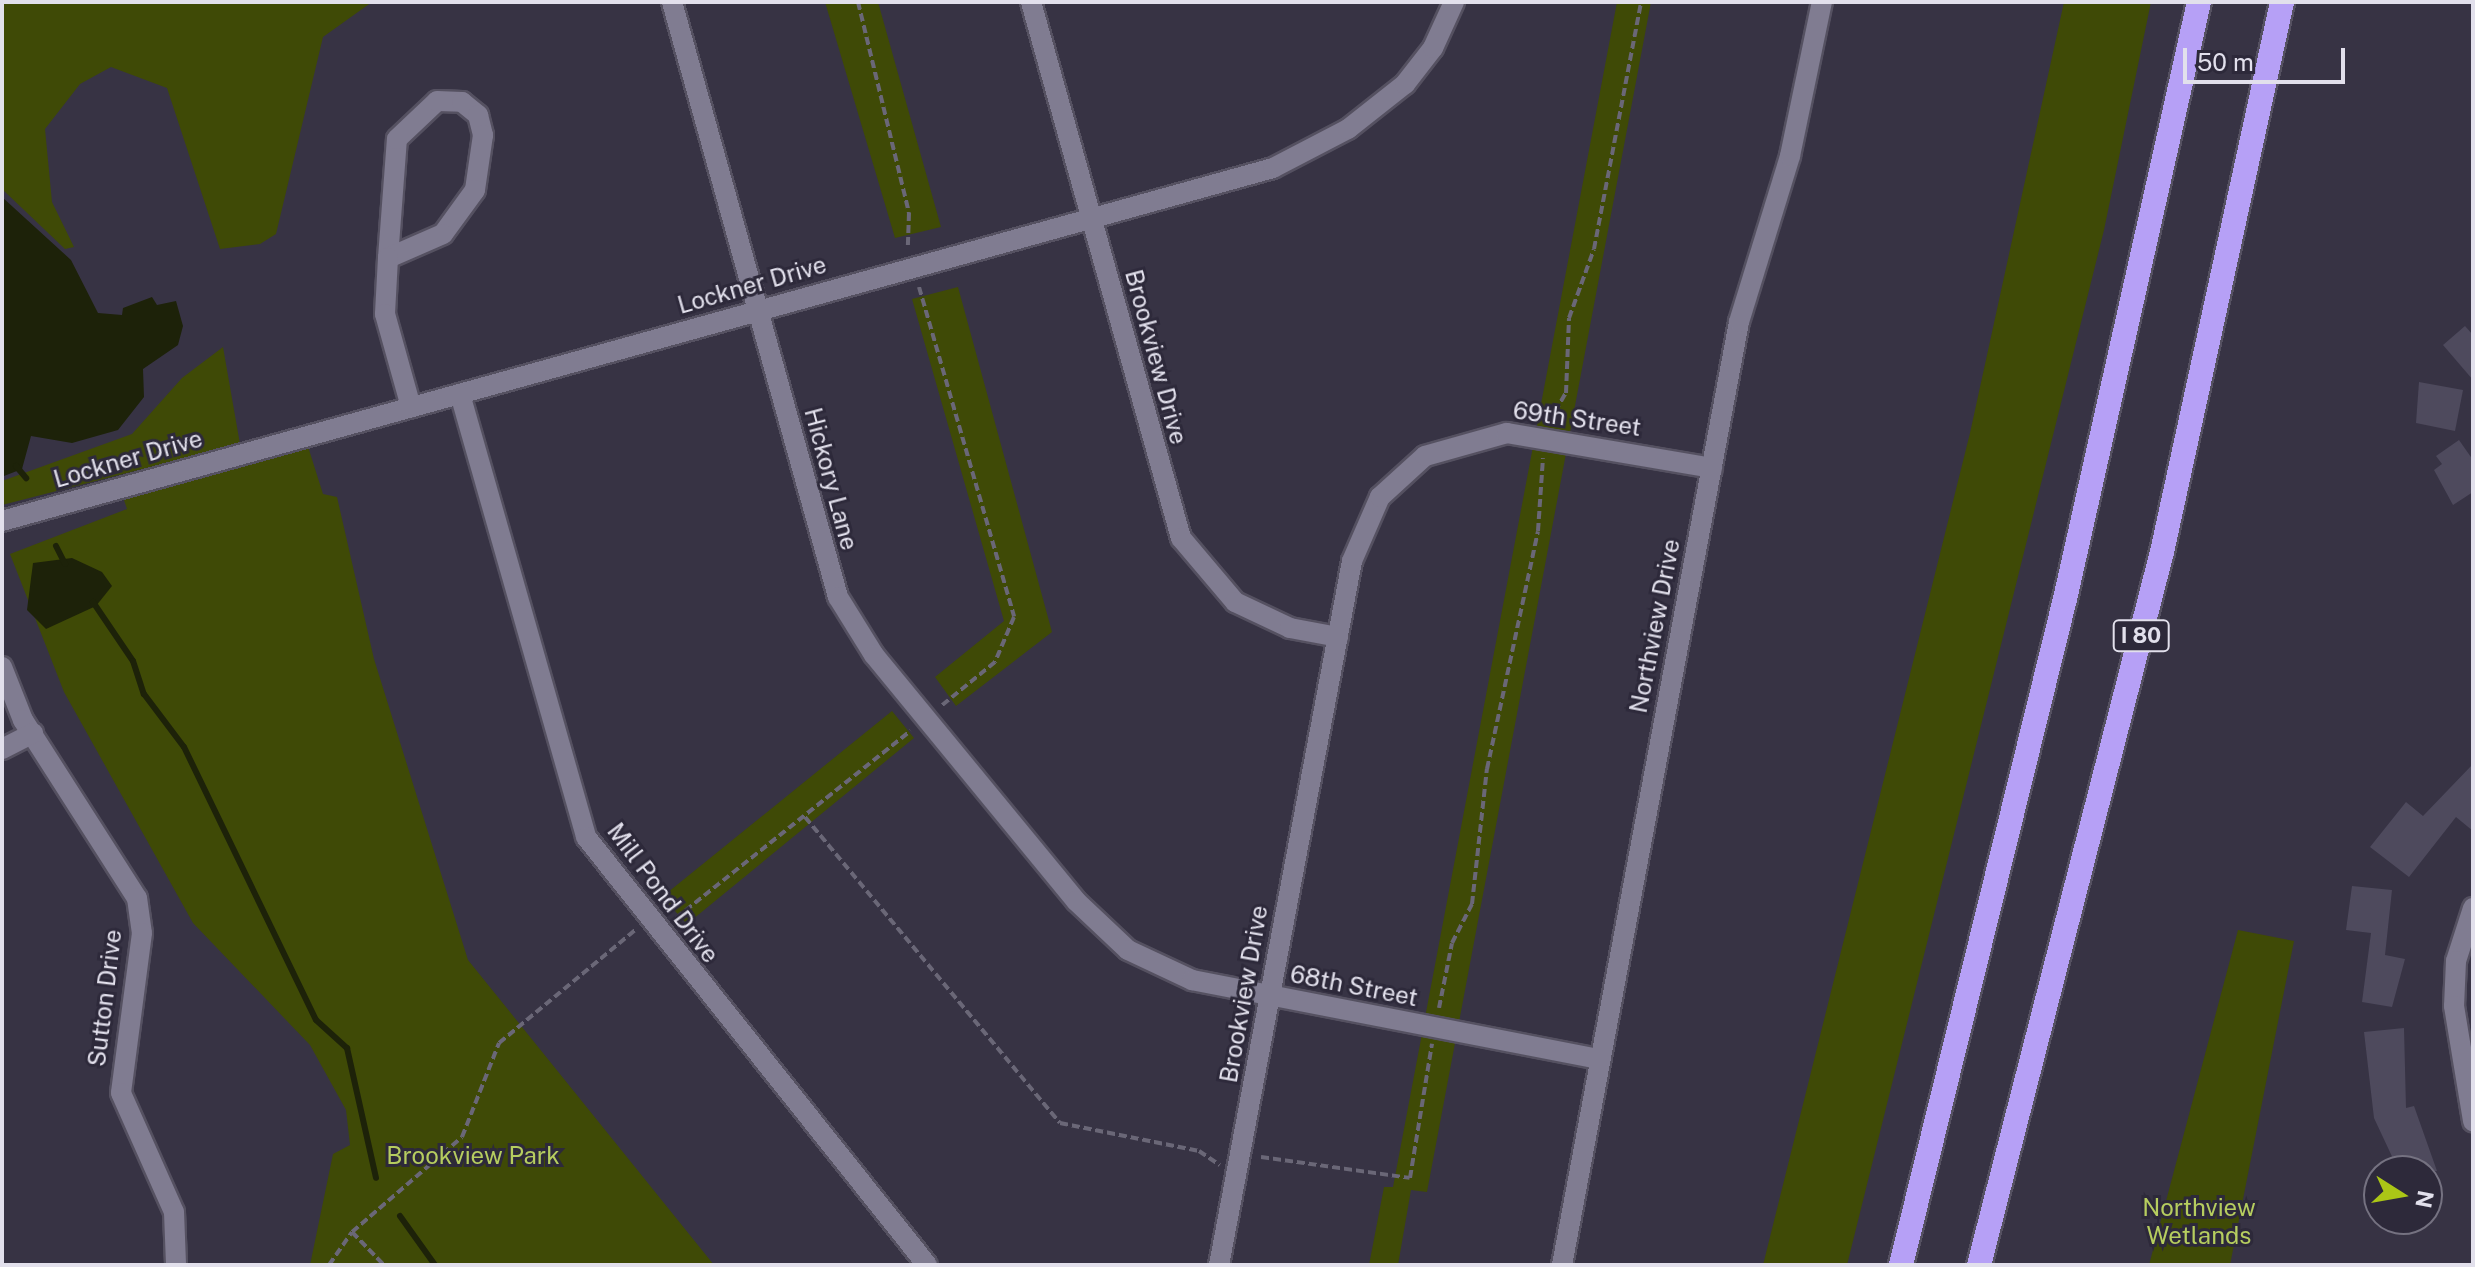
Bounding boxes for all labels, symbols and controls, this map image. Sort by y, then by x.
scale bar [2187,32,2349,82]
text: 50 m [2197,48,2254,76]
street label: Lockner Drive [674,250,830,320]
street label: Brookview Drive [1119,266,1193,448]
street label: 69th Street [1511,396,1643,442]
street label: Hickory Lane [798,405,864,553]
street label: Lockner Drive [50,424,206,494]
street label: Northview Drive [1624,536,1686,716]
road number: I 80 [2111,618,2171,654]
street label: Mill Pond Drive [601,817,725,969]
street label: Brookview Drive [1214,903,1274,1085]
street label: Sutton Drive [82,928,128,1068]
street label: 68th Street [1288,960,1420,1012]
park label: Brookview Park [386,1142,560,1170]
north arrow [2363,1155,2443,1235]
text: N [2410,1188,2439,1210]
park label: Northview Wetlands [2142,1194,2256,1250]

